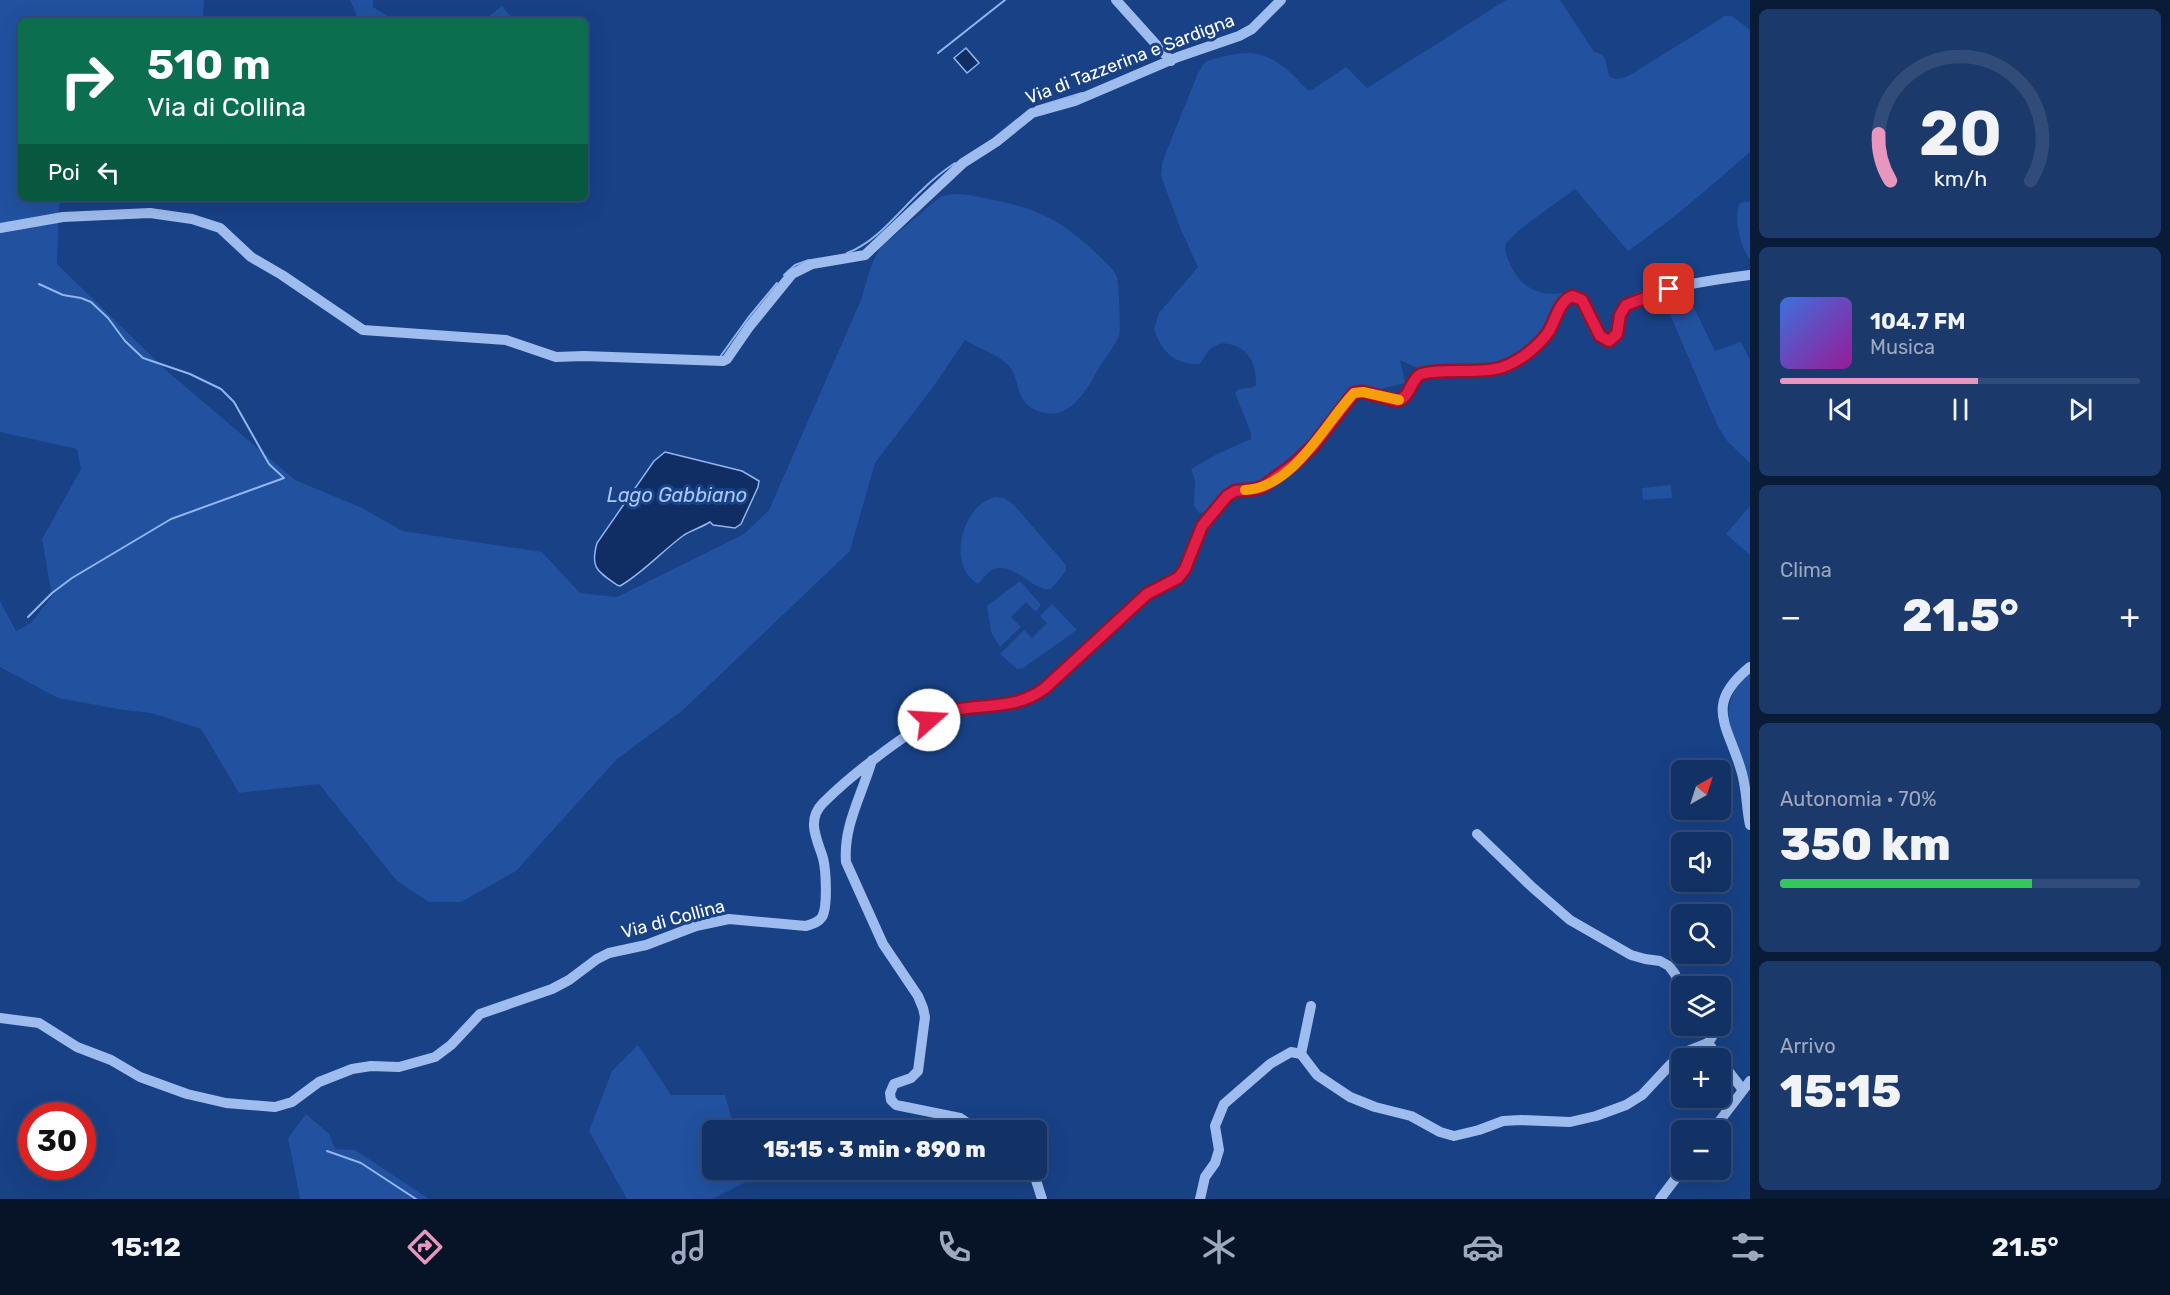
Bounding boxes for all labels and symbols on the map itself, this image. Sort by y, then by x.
street label: Via di Tazzerina e Sardigna [1023,9,1237,109]
pin [1643,263,1694,314]
water label: Lago Gabbiano [607,483,747,507]
position arrow [897,688,961,752]
north arrow [1671,760,1731,820]
street label: Via di Collina [619,895,727,943]
speed limit sign: 30 [18,1102,96,1180]

